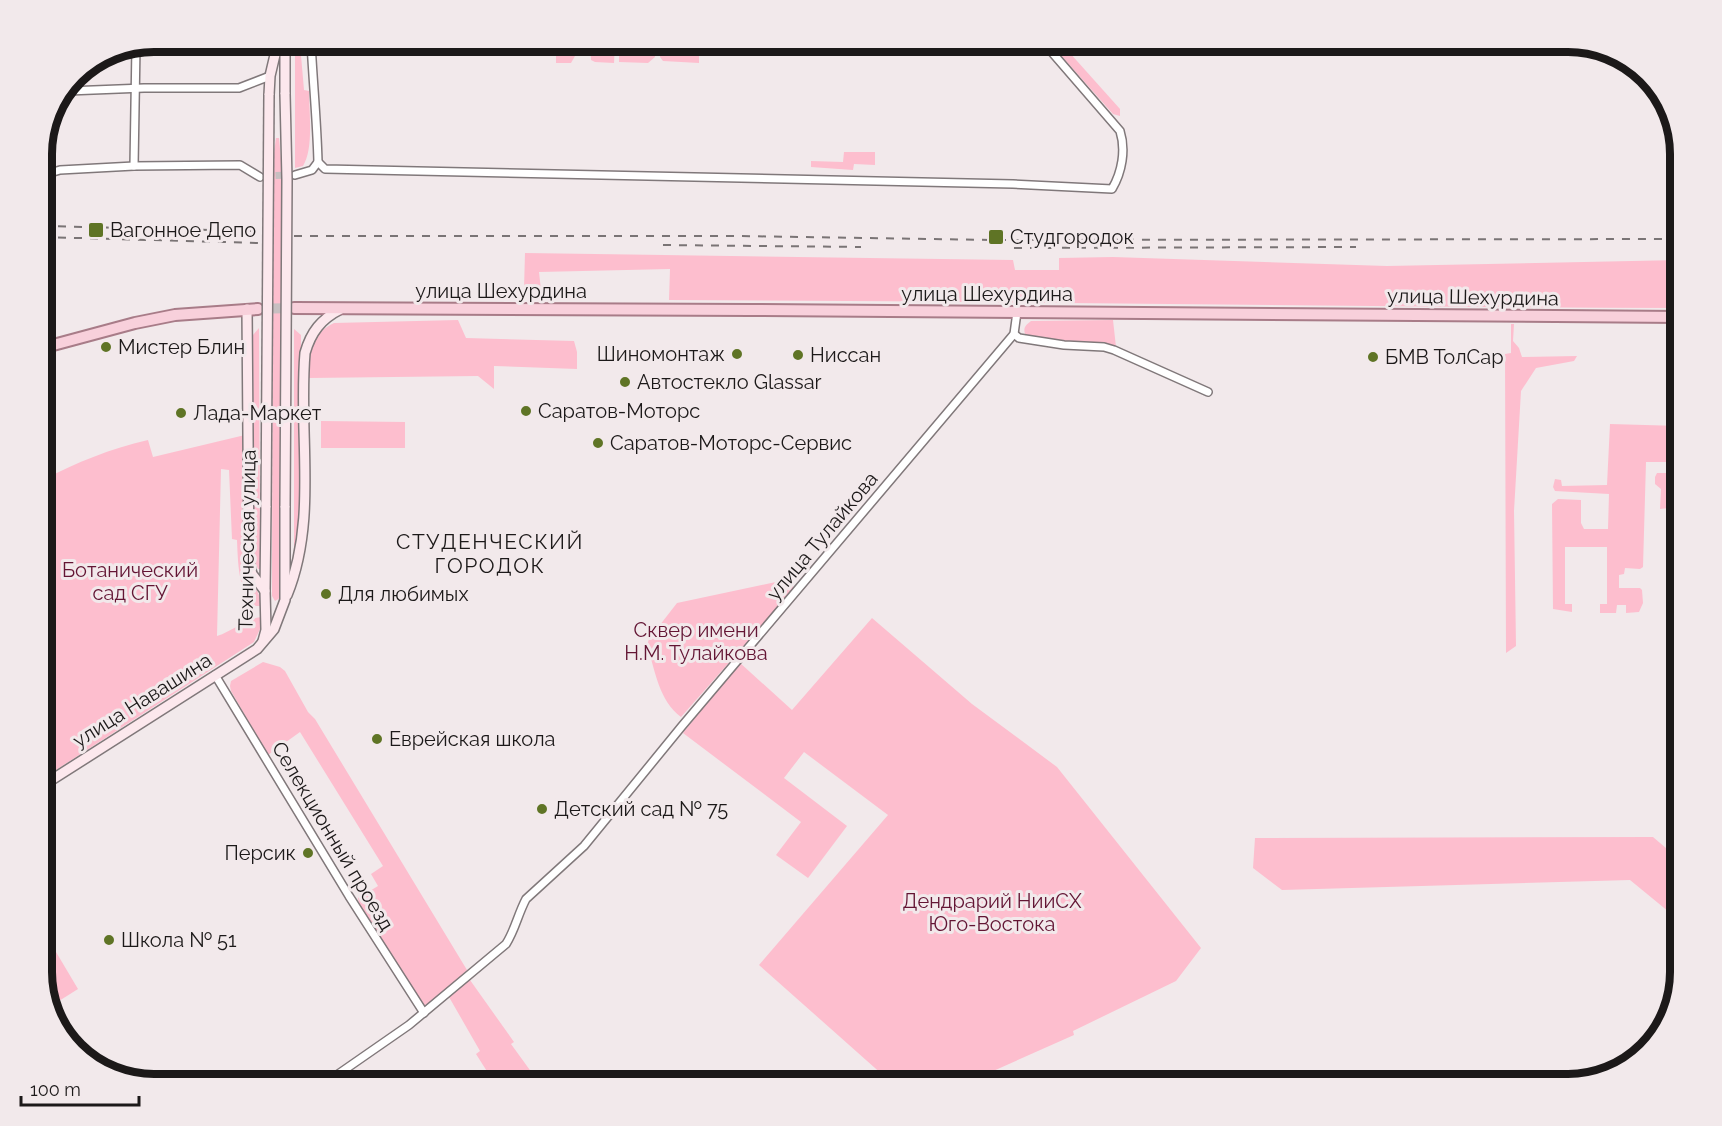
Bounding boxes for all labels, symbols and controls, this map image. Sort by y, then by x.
place label: Вагонное Депо [110,218,256,242]
marker: Вагонное Депо [87,221,105,239]
place label: Студгородок [1010,225,1134,249]
marker: Студгородок [987,228,1005,246]
street label: улица Шехурдина [415,279,587,303]
street label: улица Шехурдина [901,282,1073,306]
street label: улица Шехурдина [1387,284,1559,310]
place label: Мистер Блин [118,335,245,359]
marker: Мистер Блин [99,340,113,354]
place label: Шиномонтаж [597,342,725,366]
place label: Ниссан [810,343,881,367]
place label: БМВ ТолСар [1385,345,1504,369]
marker: Шиномонтаж [730,347,744,361]
marker: Ниссан [791,348,805,362]
marker: БМВ ТолСар [1366,350,1380,364]
place label: Автостекло Glassar [637,370,822,394]
marker: Автостекло Glassar [618,375,632,389]
place label: Саратов-Моторс [538,399,700,423]
place label: Лада-Маркет [193,401,322,425]
marker: Саратов-Моторс [519,404,533,418]
marker: Лада-Маркет [174,406,188,420]
place label: Саратов-Моторс-Сервис [610,431,852,455]
marker: Саратов-Моторс-Сервис [591,436,605,450]
street label: Техническая улица [233,449,261,631]
street label: улица Тулайкова [761,467,883,605]
district label: СТУДЕНЧЕСКИЙ ГОРОДОК [396,529,584,578]
park label: Ботанический сад СГУ [62,558,198,605]
place label: Для любимых [338,582,468,606]
marker: Для любимых [319,587,333,601]
park label: Сквер имени Н.М. Тулайкова [624,618,768,665]
street label: улица Навашина [68,648,216,752]
place label: Еврейская школа [389,727,555,751]
marker: Еврейская школа [370,732,384,746]
street label: Селекционный проезд [267,737,399,935]
place label: Детский сад № 75 [554,797,728,821]
marker: Детский сад № 75 [535,802,549,816]
place label: Персик [224,841,296,865]
marker: Персик [301,846,315,860]
park label: Дендрарий НииСХ Юго-Востока [902,889,1082,936]
place label: Школа № 51 [121,928,237,952]
marker: Школа № 51 [102,933,116,947]
scale bar [21,1069,140,1107]
text: 100 m [30,1079,81,1100]

